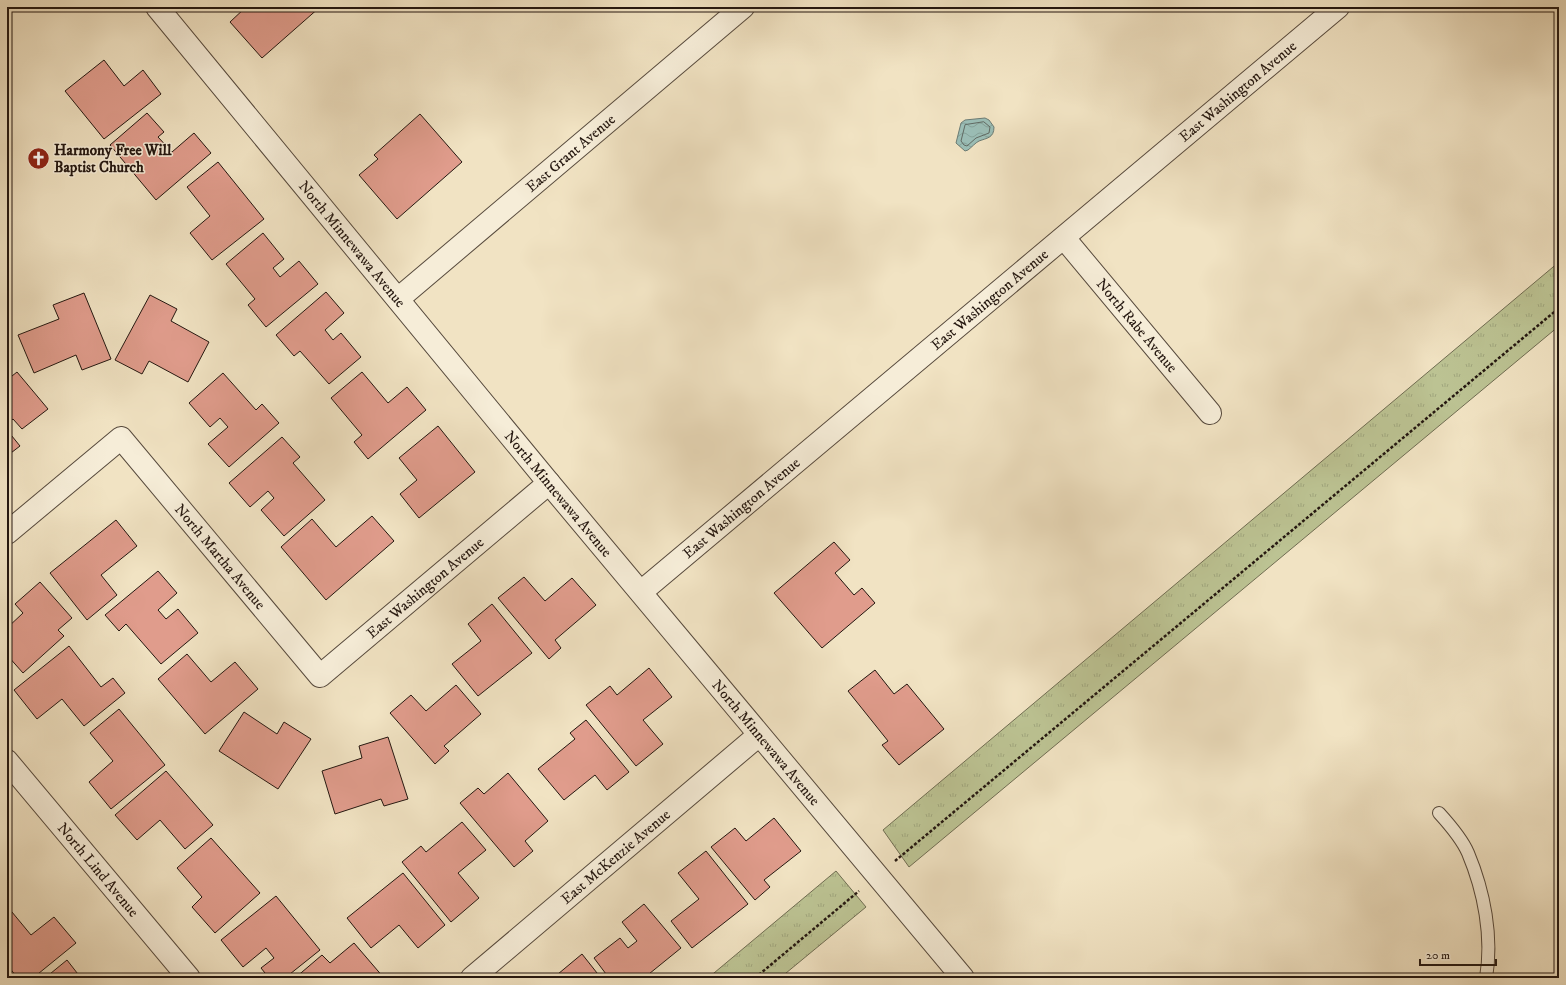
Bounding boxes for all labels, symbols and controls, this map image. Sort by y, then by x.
street label: East Washington Avenue [1175,37,1301,146]
street label: East Grant Avenue [522,110,620,197]
place label: Harmony Free Will Baptist Church [54,141,172,177]
church icon: Harmony Free Will Baptist Church [25,146,51,172]
street label: North Minnewawa Avenue [294,177,410,312]
street label: East Washington Avenue [927,245,1053,355]
street label: North Rabe Avenue [1092,275,1181,377]
street label: North Minnewawa Avenue [500,427,616,561]
street label: East Washington Avenue [679,453,804,563]
street label: North Martha Avenue [170,500,269,614]
street label: East Washington Avenue [363,533,488,643]
street label: North Minnewawa Avenue [708,676,824,810]
street label: East McKenzie Avenue [557,805,674,909]
street label: North Lind Avenue [53,819,143,921]
scale bar [1420,941,1496,967]
text: 20 m [1426,948,1450,963]

